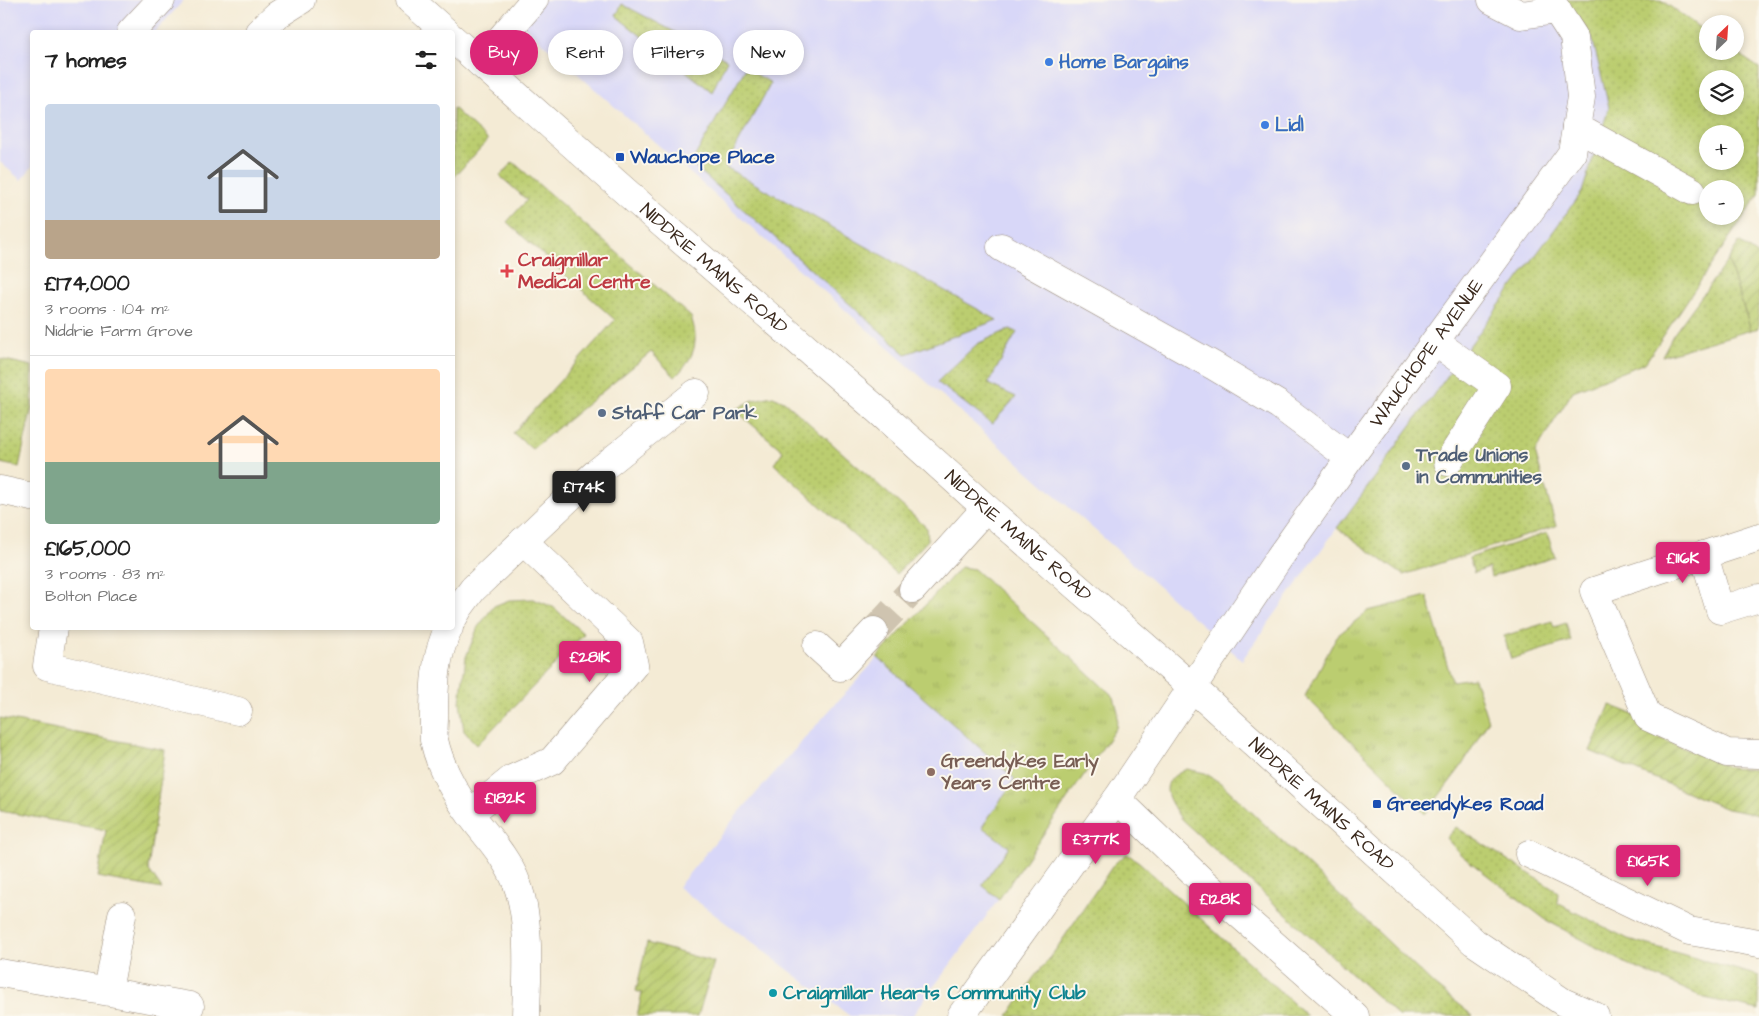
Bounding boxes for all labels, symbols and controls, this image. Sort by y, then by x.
north arrow [1699,15,1744,60]
map controls [1699,15,1744,225]
chip: Buy [470,30,538,75]
chip: Rent [548,30,623,75]
chip: Filters [633,30,723,75]
chip: New [733,30,804,75]
text: 7 homes [45,46,127,75]
icon: filters [412,46,440,74]
place label: Home Bargains [1059,49,1189,77]
marker: Home Bargains [1043,56,1055,68]
button: layers [1699,70,1744,115]
place label: Lidl [1275,112,1304,139]
marker: Lidl [1259,119,1271,131]
button: + [1699,125,1744,170]
icon: home [198,136,288,226]
place label: Wauchope Place [629,144,776,171]
marker: Wauchope Place [614,151,626,163]
button: − [1699,180,1744,225]
street label: NIDDRIE MAINS ROAD [634,197,794,340]
place label: Craigmillar Medical Centre [518,247,651,296]
marker: Craigmillar Medical Centre [500,264,514,278]
text: £174,000 [45,269,130,298]
street label: WAUCHOPE AVENUE [1363,273,1490,433]
text: 3 rooms · 104 m² [45,298,170,320]
text: Niddrie Farm Grove [45,320,193,342]
place label: Staff Car Park [611,400,757,427]
icon: home [198,402,288,492]
marker: Staff Car Park [596,407,608,419]
place label: Trade Unions in Communities [1415,442,1543,491]
marker: Trade Unions in Communities [1400,460,1412,472]
street label: NIDDRIE MAINS ROAD [939,464,1098,608]
pin: £174K [549,470,619,513]
text: £174K [563,476,605,498]
text: £165,000 [45,534,131,563]
pin: £116K [1648,542,1718,584]
text: £116K [1667,547,1699,569]
text: 3 rooms · 83 m² [45,563,165,585]
text: Bolton Place [45,585,137,607]
pin: £281K [555,640,625,683]
text: £281K [570,646,610,668]
street label: NIDDRIE MAINS ROAD [1243,731,1400,877]
place label: Greendykes Early Years Centre [941,748,1099,797]
marker: Greendykes Early Years Centre [925,766,937,778]
pin: £182K [470,782,540,824]
text: £182K [485,787,525,809]
place label: Greendykes Road [1387,791,1544,819]
marker: Greendykes Road [1371,798,1383,810]
pin: £377K [1061,822,1131,865]
text: £377K [1073,828,1119,850]
pin: £165K [1613,844,1683,887]
text: £165K [1627,850,1669,872]
pin: £128K [1185,882,1255,925]
text: £128K [1200,888,1240,910]
place label: Craigmillar Hearts Community Club [783,980,1086,1008]
marker: Craigmillar Hearts Community Club [767,987,779,999]

